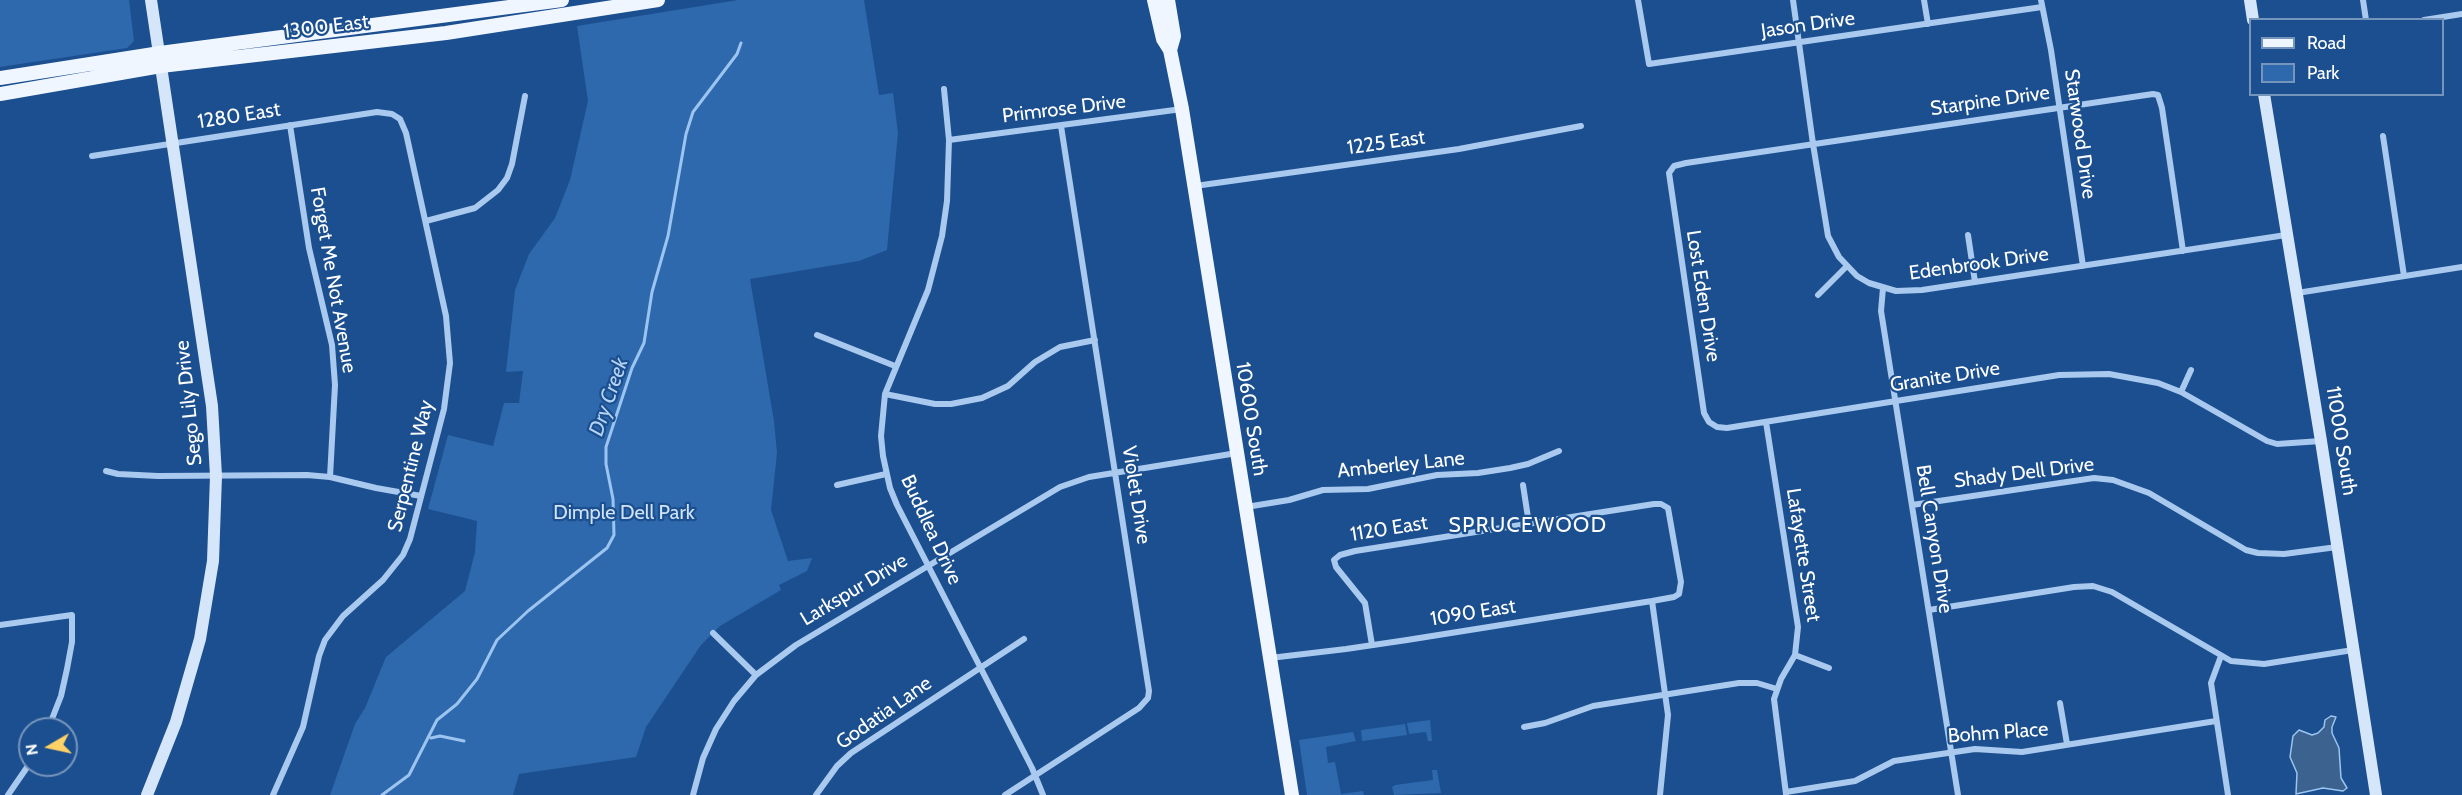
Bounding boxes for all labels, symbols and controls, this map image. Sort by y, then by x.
street label: Jason Drive [1760,7,1856,43]
street label: 1300 East [282,10,370,44]
legend [2249,18,2444,96]
text: Road [2307,32,2346,54]
text: Park [2307,62,2339,84]
street label: Starwood Drive [2059,68,2101,200]
street label: Starpine Drive [1929,81,2051,121]
street label: Primrose Drive [1001,90,1127,128]
street label: 1280 East [196,98,282,134]
street label: 1225 East [1345,126,1427,160]
street label: Forget Me Not Avenue [305,185,361,375]
street label: Lost Eden Drive [1681,228,1725,364]
street label: Edenbrook Drive [1908,242,2050,286]
street label: Sego Lily Drive [170,339,208,467]
water label: Dry Creek [584,355,634,439]
street label: Granite Drive [1888,356,2002,398]
street label: 10600 South [1230,360,1272,478]
street label: 11000 South [2321,385,2361,497]
street label: Serpentine Way [383,398,439,534]
street label: Violet Drive [1116,444,1156,546]
street label: Amberley Lane [1336,446,1466,484]
street label: Shady Dell Drive [1952,452,2096,494]
street label: Bell Canyon Drive [1910,463,1958,615]
street label: Buddlea Drive [895,471,967,589]
street label: Lafayette Street [1781,486,1825,624]
park label: Dimple Dell Park [553,501,695,525]
street label: 1120 East [1349,511,1429,547]
district label: SPRUCEWOOD [1448,513,1608,539]
street label: Larkspur Drive [796,549,912,631]
street label: 1090 East [1429,594,1517,632]
street label: Godatia Lane [832,671,936,755]
north arrow [18,717,78,777]
street label: Bohm Place [1947,718,2049,748]
text: N [21,743,42,757]

